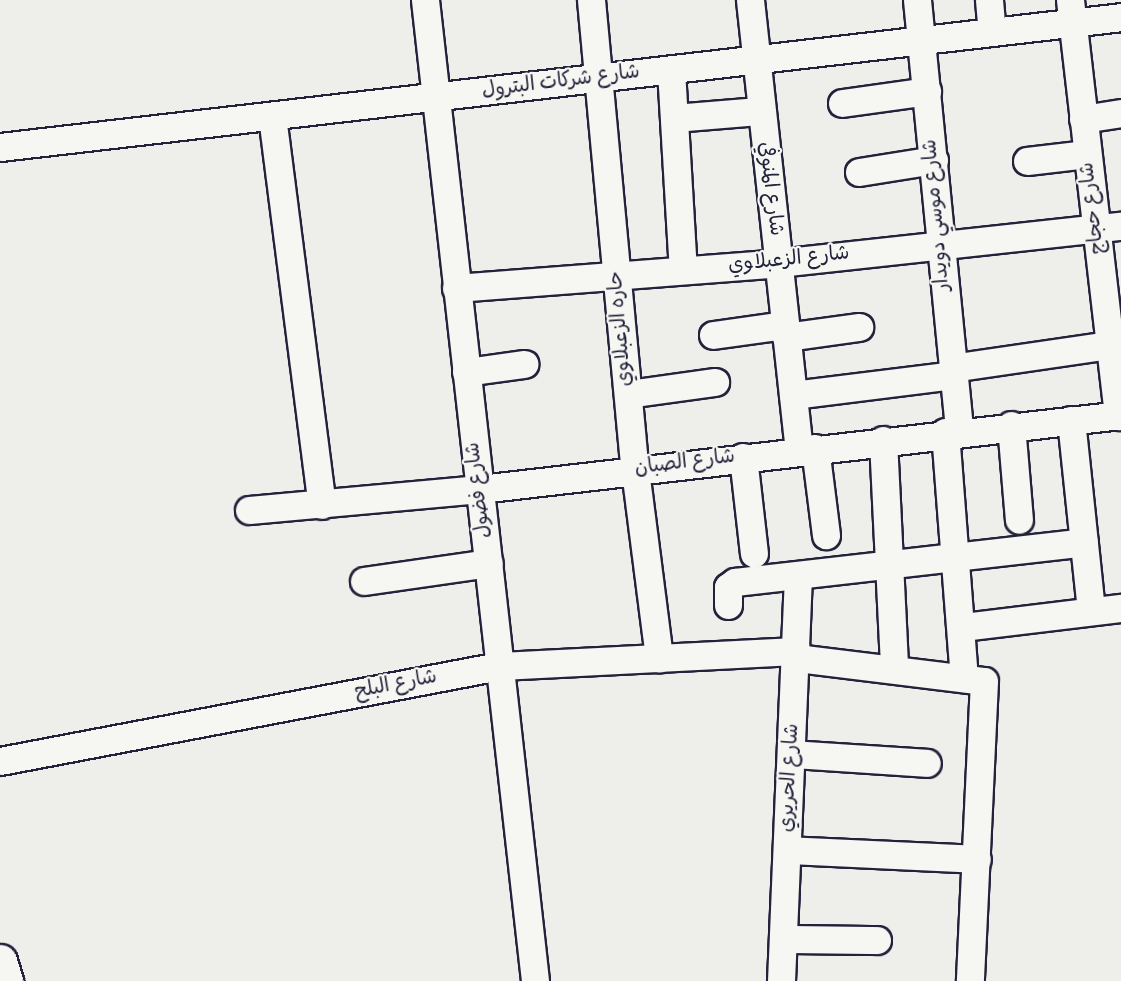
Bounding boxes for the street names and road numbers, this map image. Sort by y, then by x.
street label: شارع شركات البترول [481,61,641,105]
street label: شارع موسي دويدار [919,138,957,292]
street label: شارع المنوفي [751,141,787,237]
street label: شارع حجاج [1076,161,1112,255]
street label: شارع الزعبلاوي [727,243,851,279]
street label: حاره الزعبلاوي [605,271,639,387]
street label: شارع فضول [462,441,498,539]
street label: شارع الصبان [634,446,736,482]
street label: شارع البلح [353,666,439,706]
street label: شارع الحريري [776,723,806,833]

